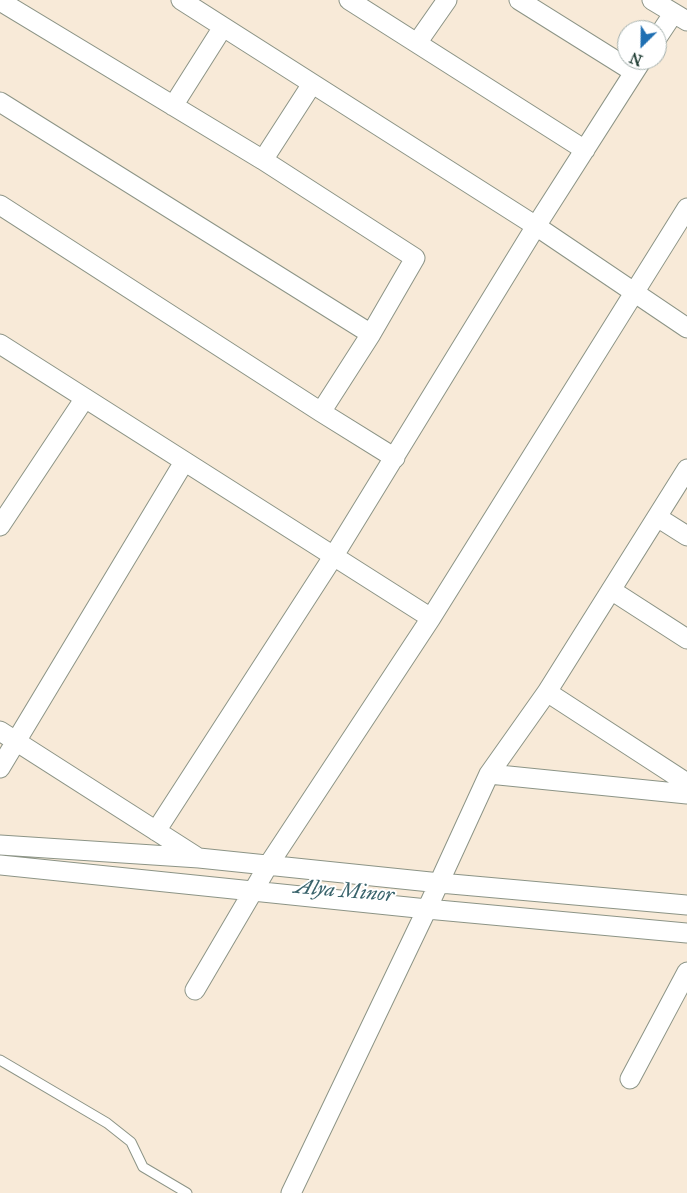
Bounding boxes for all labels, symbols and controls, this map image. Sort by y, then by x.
north arrow [617,20,667,70]
text: N [628,48,645,68]
water label: Alya Minor [293,875,395,909]

